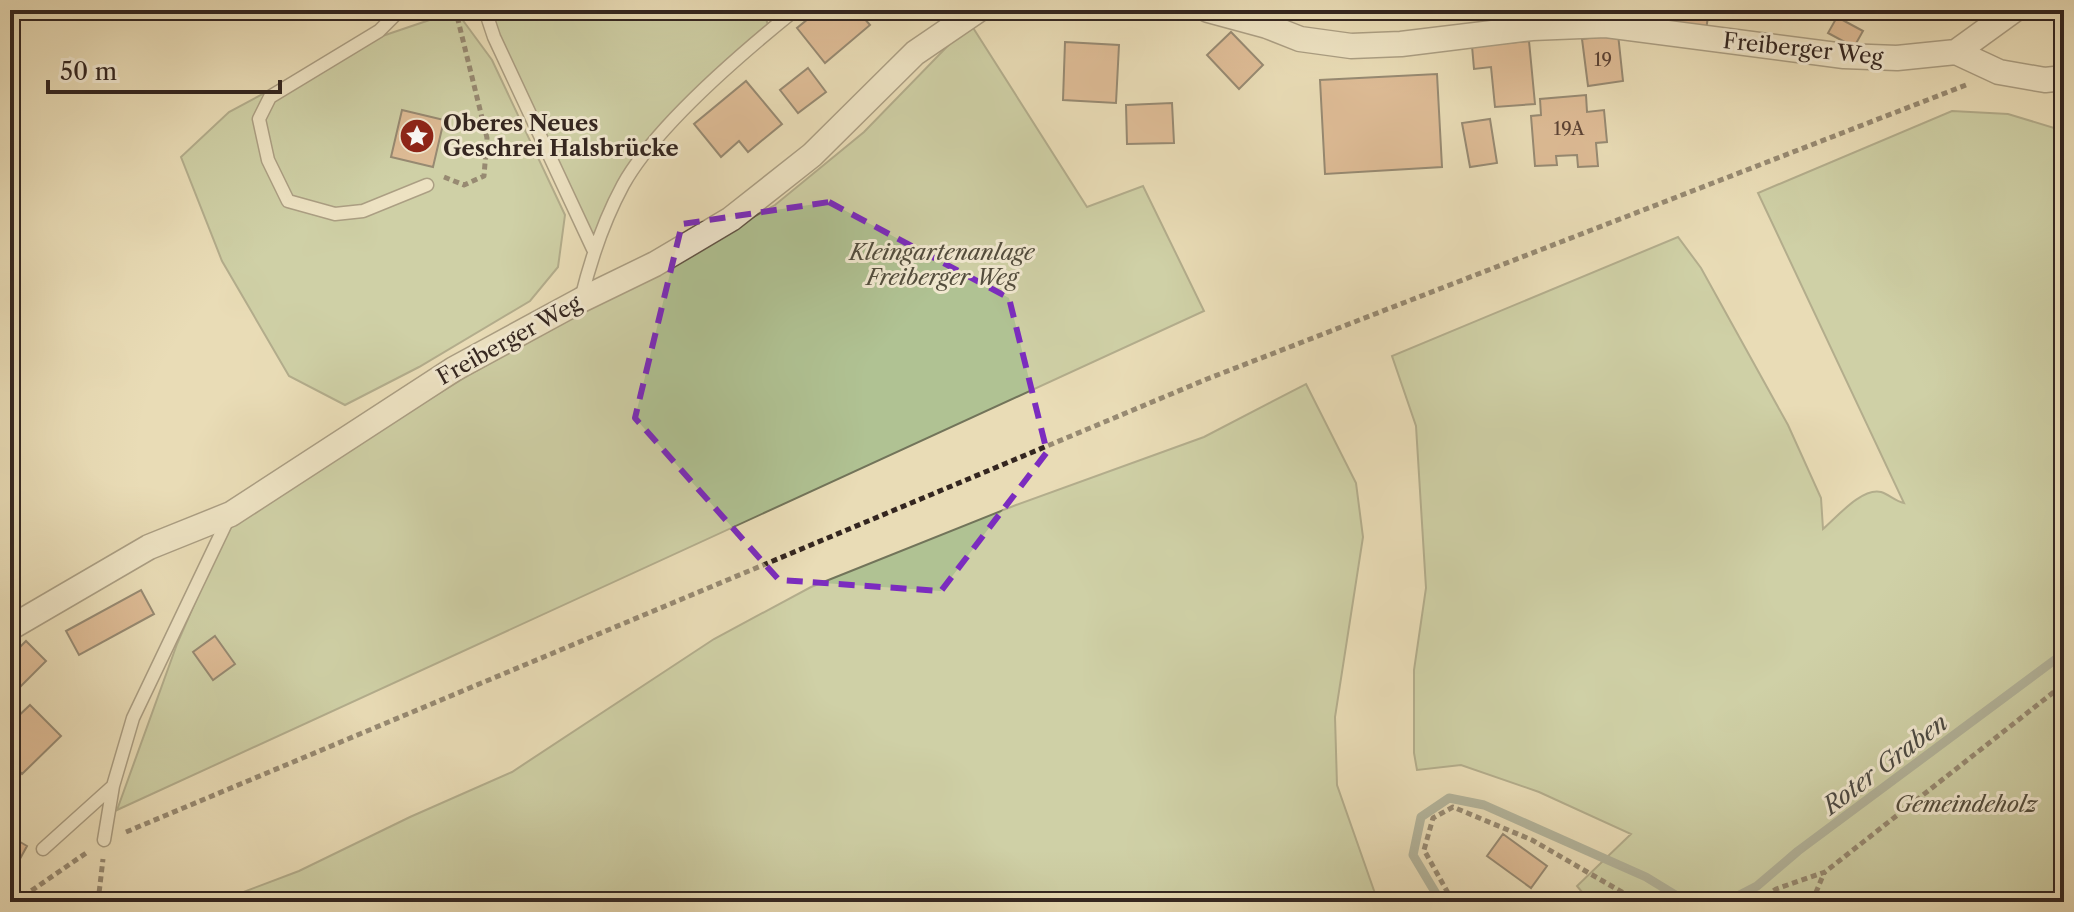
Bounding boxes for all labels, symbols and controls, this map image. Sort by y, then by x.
street label: Freiberger Weg [1722,27,1885,71]
scale bar [48,44,280,94]
house number: 19 [1594,49,1612,71]
text: 50 m [60,57,117,86]
place label: Oberes Neues Geschrei Halsbrücke [443,110,679,162]
place icon: Oberes Neues Geschrei Halsbrücke [398,117,436,155]
house number: 19A [1554,118,1585,140]
park label: Kleingartenanlage Freiberger Weg [847,239,1036,291]
street label: Freiberger Weg [432,289,586,391]
water label: Roter Graben [1815,708,1953,822]
park label: Gemeindeholz [1895,791,2039,818]

